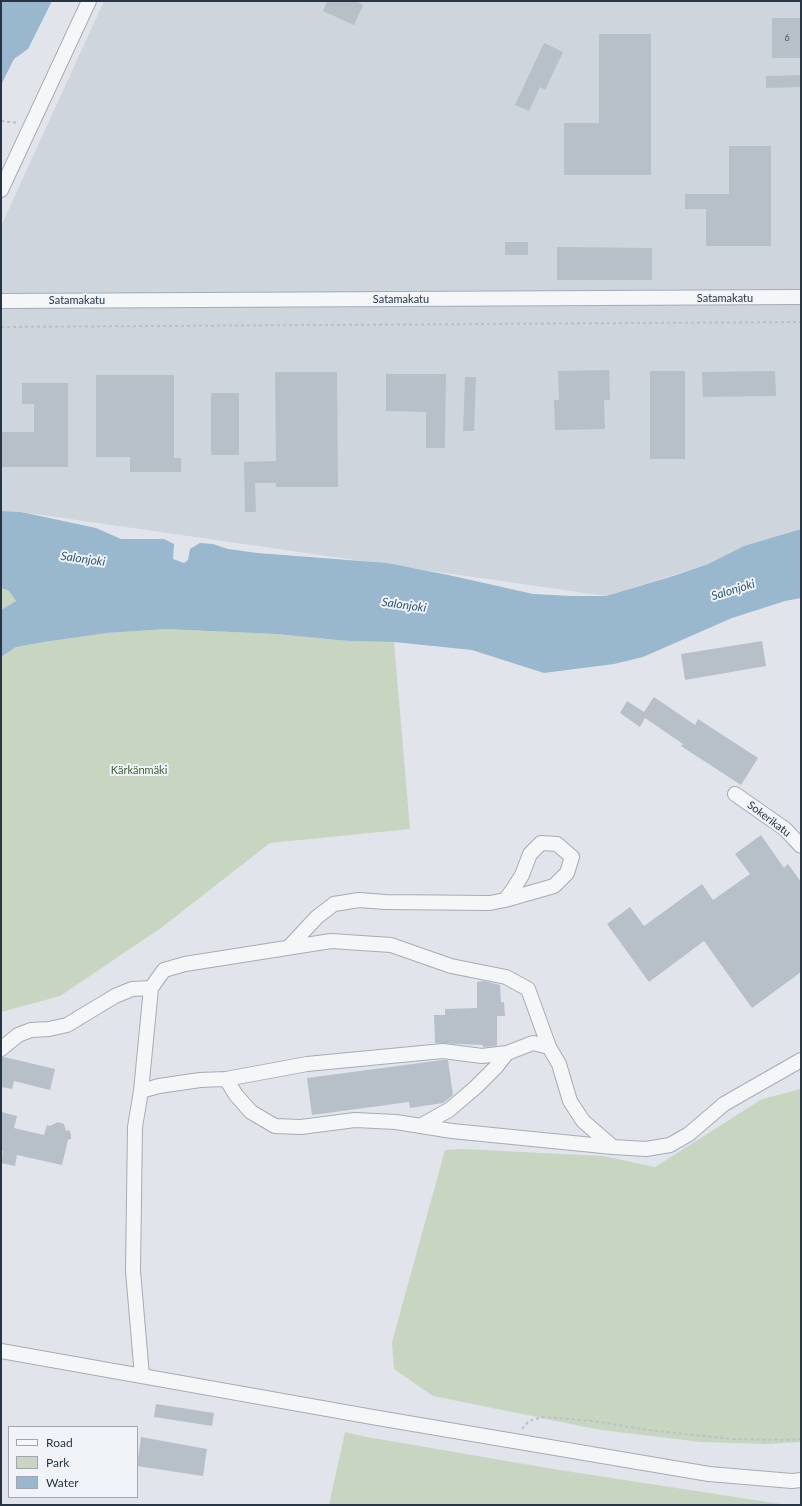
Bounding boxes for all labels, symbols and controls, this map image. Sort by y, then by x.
house number: 6 [784,33,790,43]
street label: Satamakatu [697,291,753,305]
street label: Satamakatu [373,292,429,306]
street label: Satamakatu [49,293,105,307]
water label: Salonjoki [60,549,106,569]
water label: Salonjoki [709,577,757,603]
water label: Salonjoki [381,595,427,615]
park label: Kärkänmäki [111,763,167,777]
street label: Sokerikatu [745,798,793,840]
legend [8,1426,138,1498]
text: Road [46,1435,73,1450]
text: Park [46,1455,69,1470]
text: Water [46,1475,79,1490]

